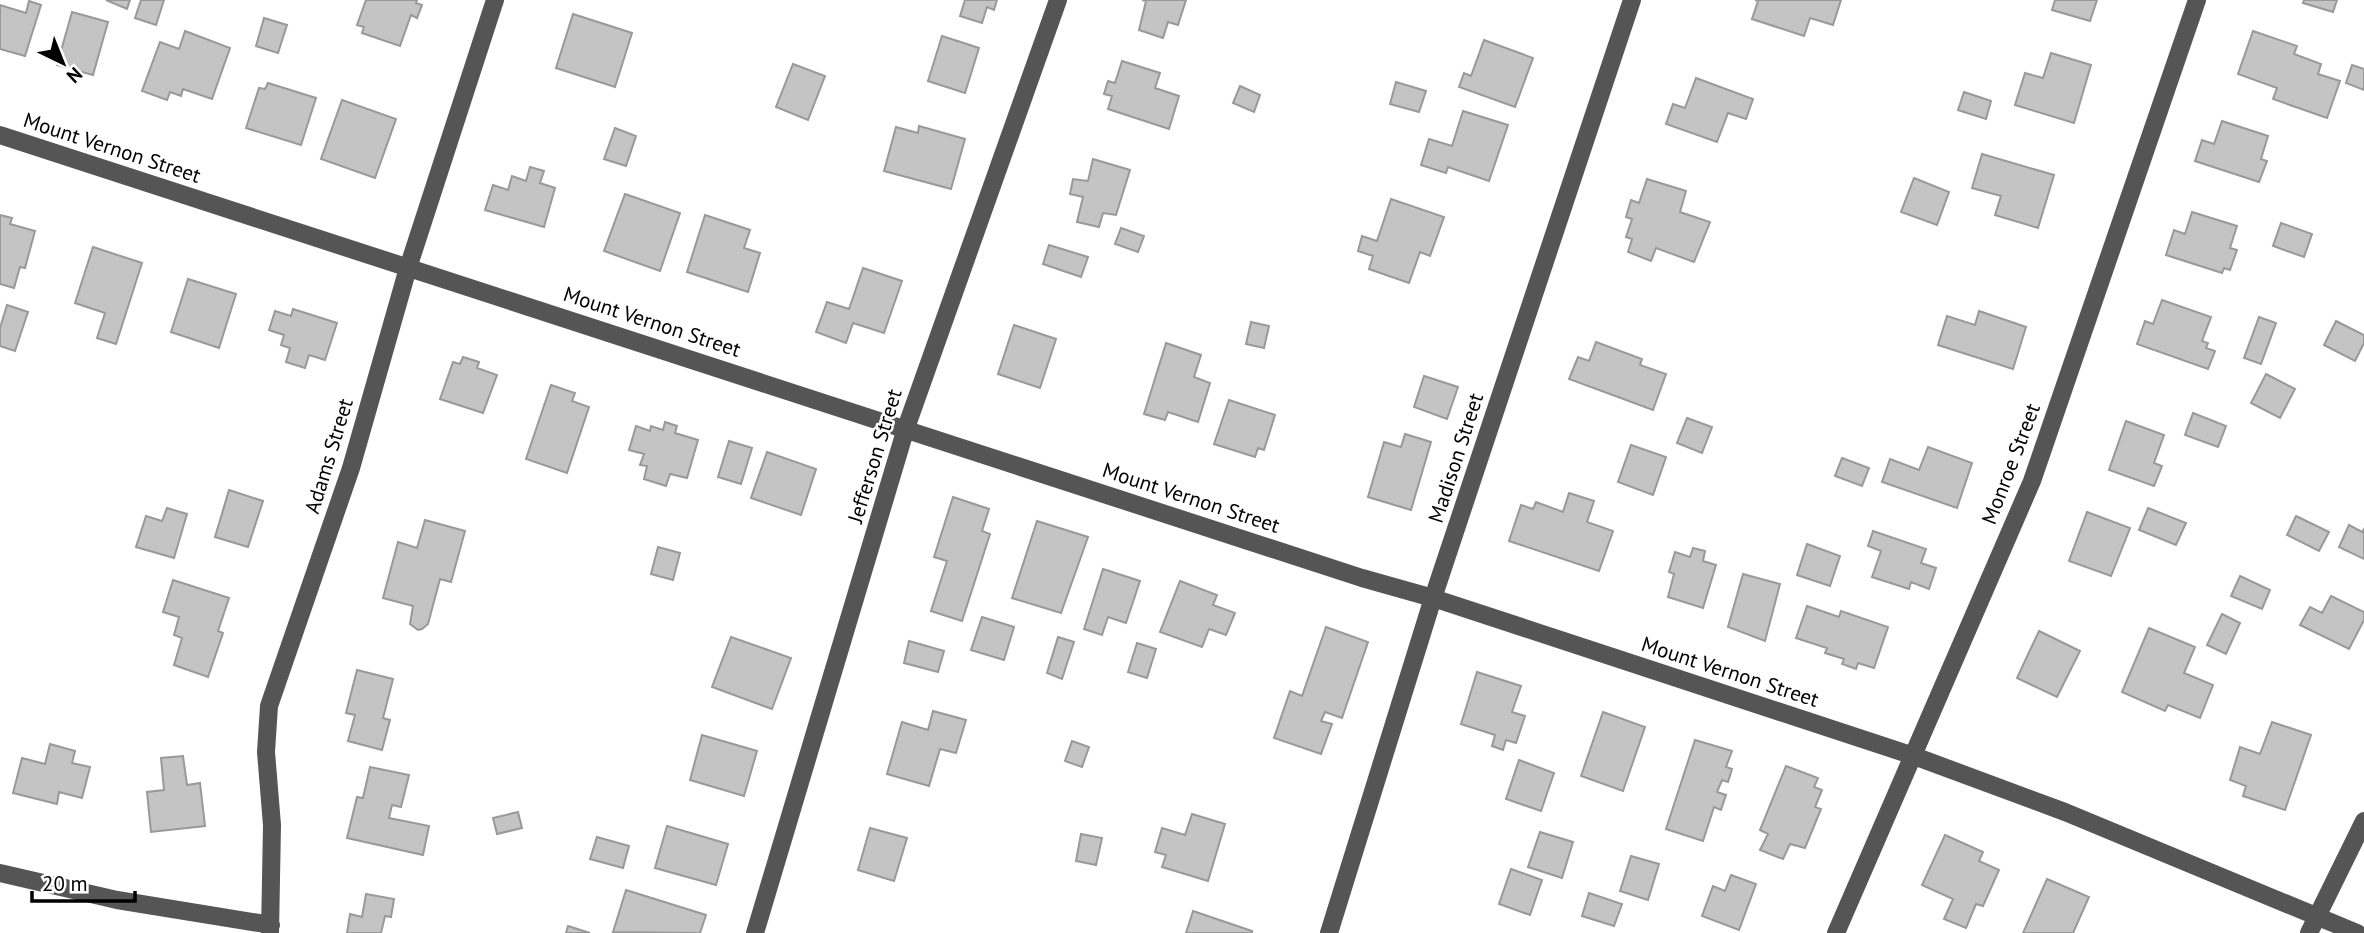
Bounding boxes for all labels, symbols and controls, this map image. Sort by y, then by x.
north arrow [28,28,98,98]
text: N [62,62,87,88]
street label: Mount Vernon Street [20,106,204,189]
street label: Mount Vernon Street [560,280,744,363]
street label: Jefferson Street [841,386,908,527]
street label: Madison Street [1422,390,1489,526]
street label: Adams Street [298,395,359,517]
street label: Monroe Street [1975,399,2046,528]
street label: Mount Vernon Street [1099,456,1283,539]
street label: Mount Vernon Street [1638,630,1822,713]
scale bar [32,860,135,904]
text: 20 m [42,870,88,897]

